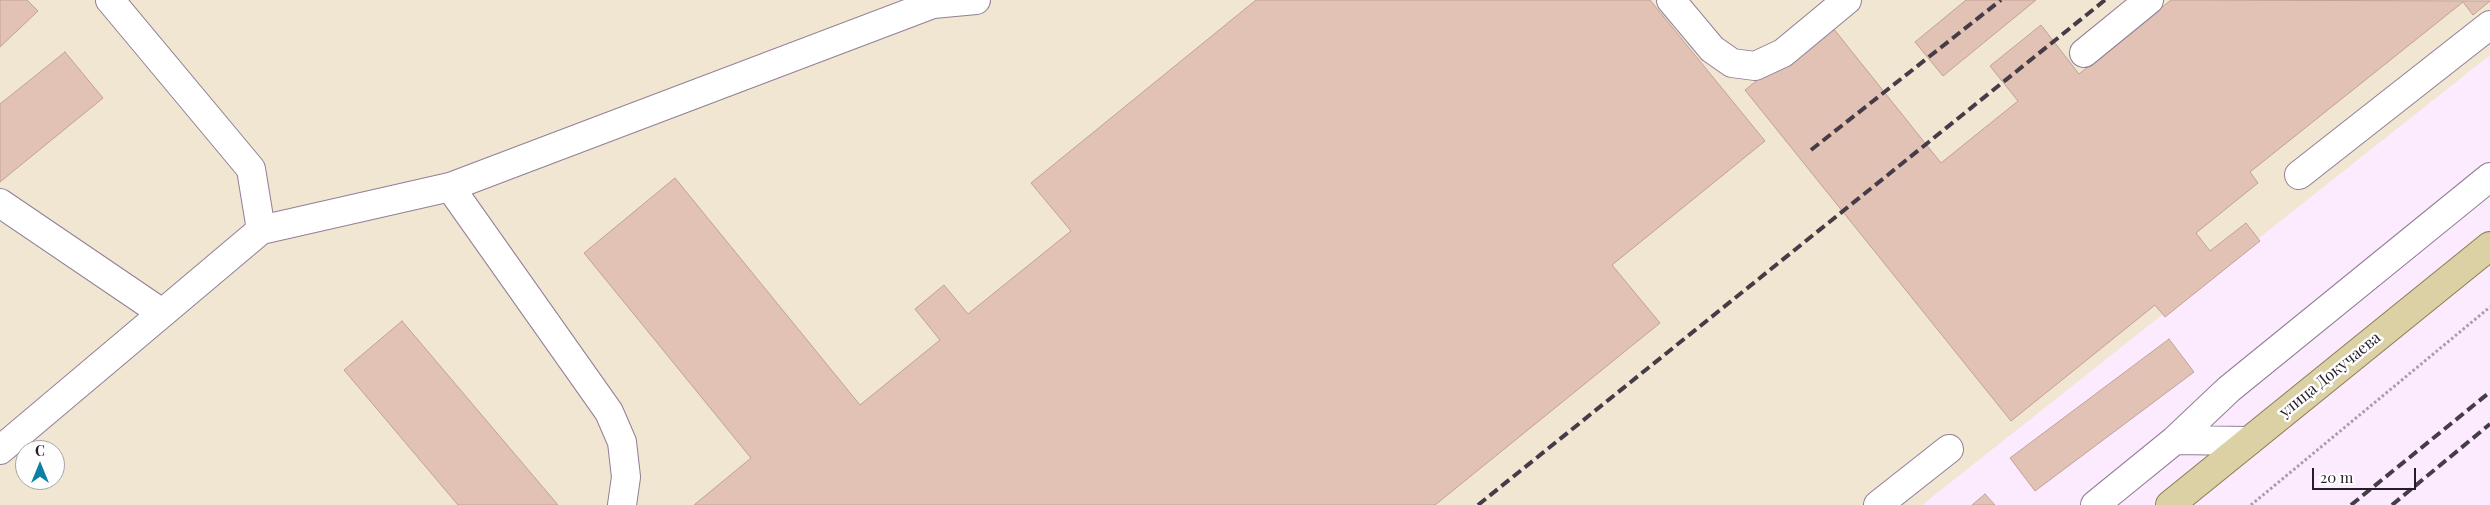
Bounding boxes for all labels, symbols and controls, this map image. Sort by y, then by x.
street label: улица Докучаева [2275,328,2385,422]
north arrow [15,440,65,490]
text: С [35,441,45,460]
scale bar [2315,458,2419,490]
text: 20 m [2320,467,2353,487]

